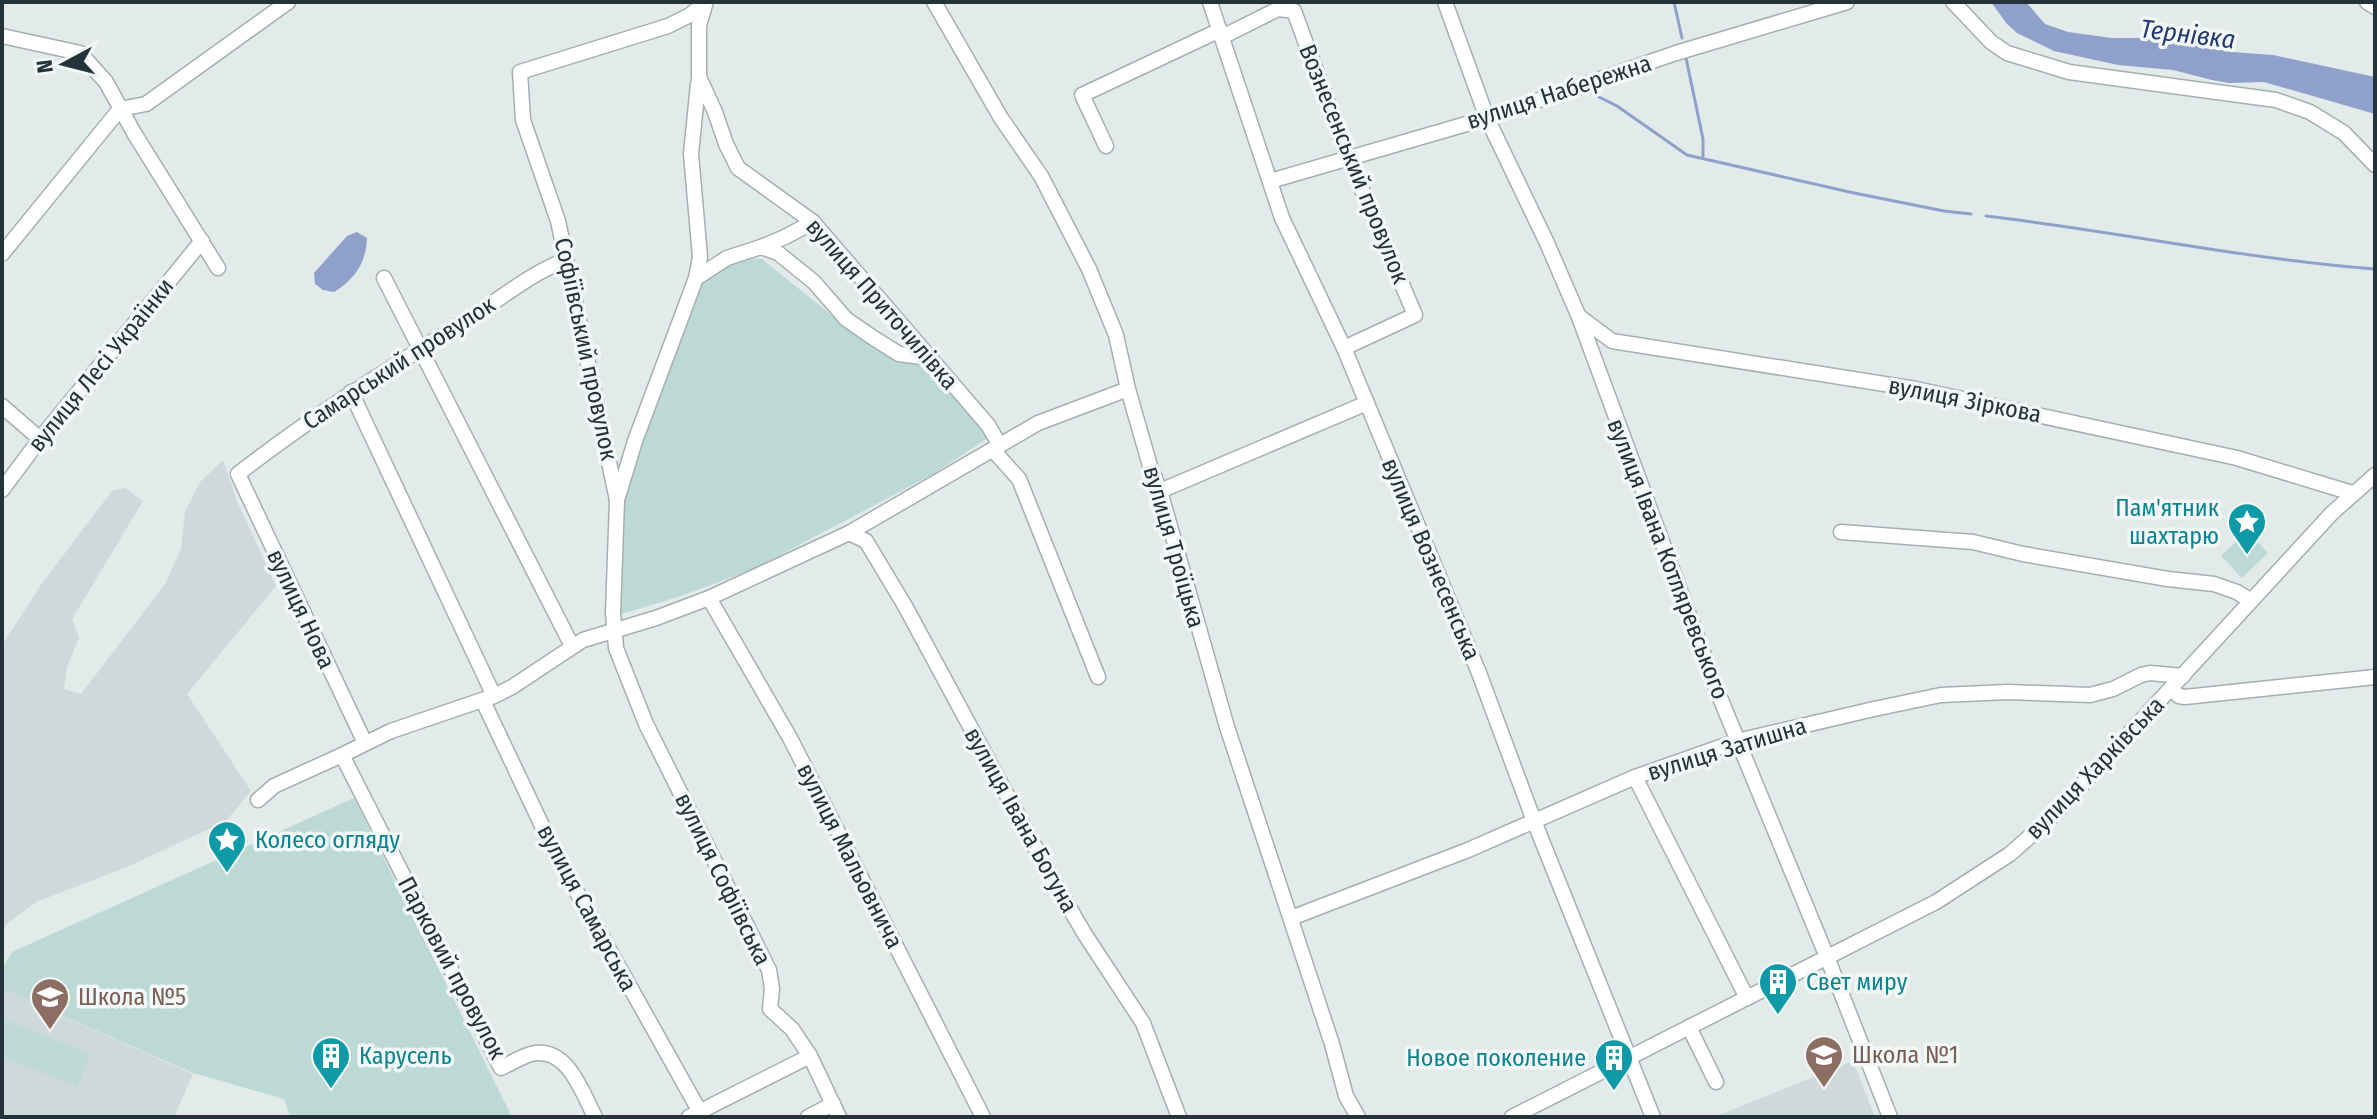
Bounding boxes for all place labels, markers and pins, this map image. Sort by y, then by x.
place label: Пам'ятник шахтарю [2115,494,2220,550]
place icon: Пам'ятник шахтарю [2226,501,2268,556]
place icon: Колесо огляду [206,819,248,874]
place label: Колесо огляду [255,826,400,854]
building icon: Свет миру [1757,961,1799,1016]
place label: Свет миру [1806,968,1908,996]
school or university icon: Школа №5 [29,976,71,1031]
place label: Школа №5 [78,983,186,1011]
school or university icon: Школа №1 [1803,1034,1845,1089]
building icon: Карусель [310,1035,352,1090]
building icon: Новое поколение [1593,1037,1635,1092]
place label: Школа №1 [1852,1041,1958,1069]
place label: Карусель [359,1042,452,1070]
place label: Новое поколение [1406,1044,1586,1072]

